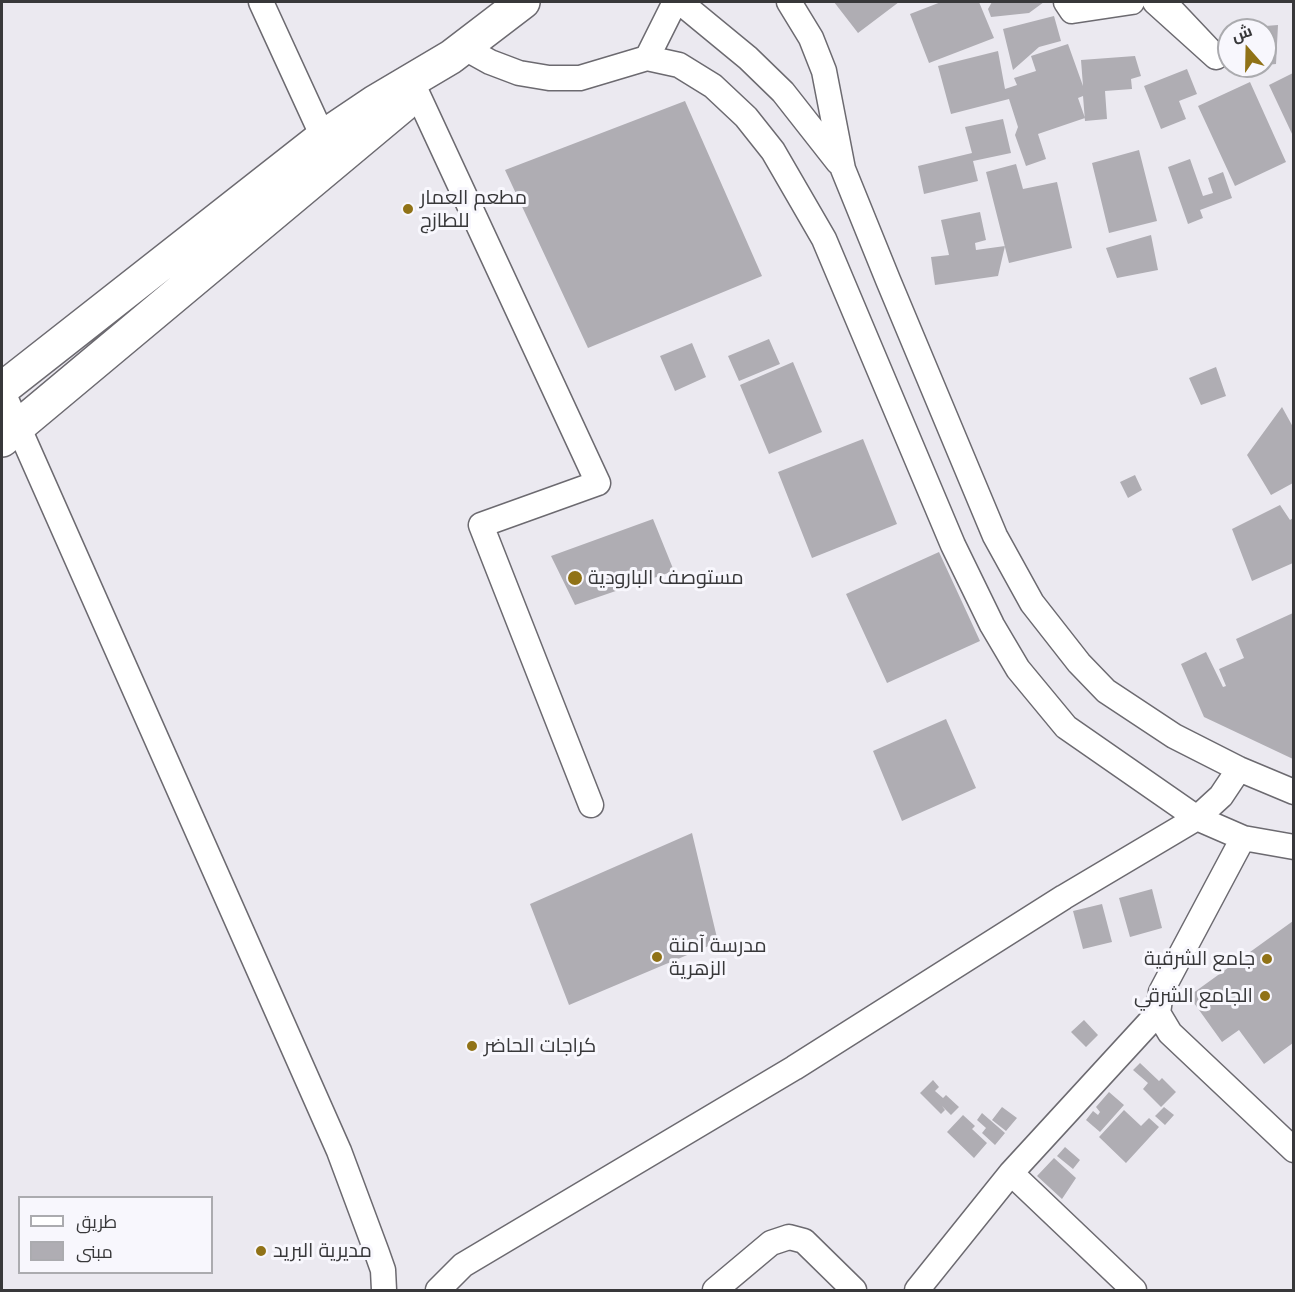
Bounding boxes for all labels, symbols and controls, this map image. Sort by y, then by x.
north arrow [1217,18,1277,78]
text: ش [1228,20,1254,45]
place label: مطعم العمار للطازج [420,186,527,233]
marker: مطعم العمار للطازج [401,202,415,216]
place label: مستوصف البارودية [588,566,743,590]
marker: مستوصف البارودية [566,569,584,587]
place label: مدرسة آمنة الزهرية [669,934,767,981]
place label: جامع الشرقية [1144,947,1255,971]
marker: مدرسة آمنة الزهرية [650,950,664,964]
marker: جامع الشرقية [1260,952,1274,966]
place label: الجامع الشرقي [1134,984,1253,1008]
marker: الجامع الشرقي [1258,989,1272,1003]
place label: كراجات الحاضر [484,1034,596,1058]
marker: كراجات الحاضر [465,1039,479,1053]
legend [18,1196,213,1274]
text: طريق [76,1210,117,1232]
place label: مديرية البريد [273,1239,372,1263]
text: مبنى [76,1240,113,1262]
marker: مديرية البريد [254,1244,268,1258]

